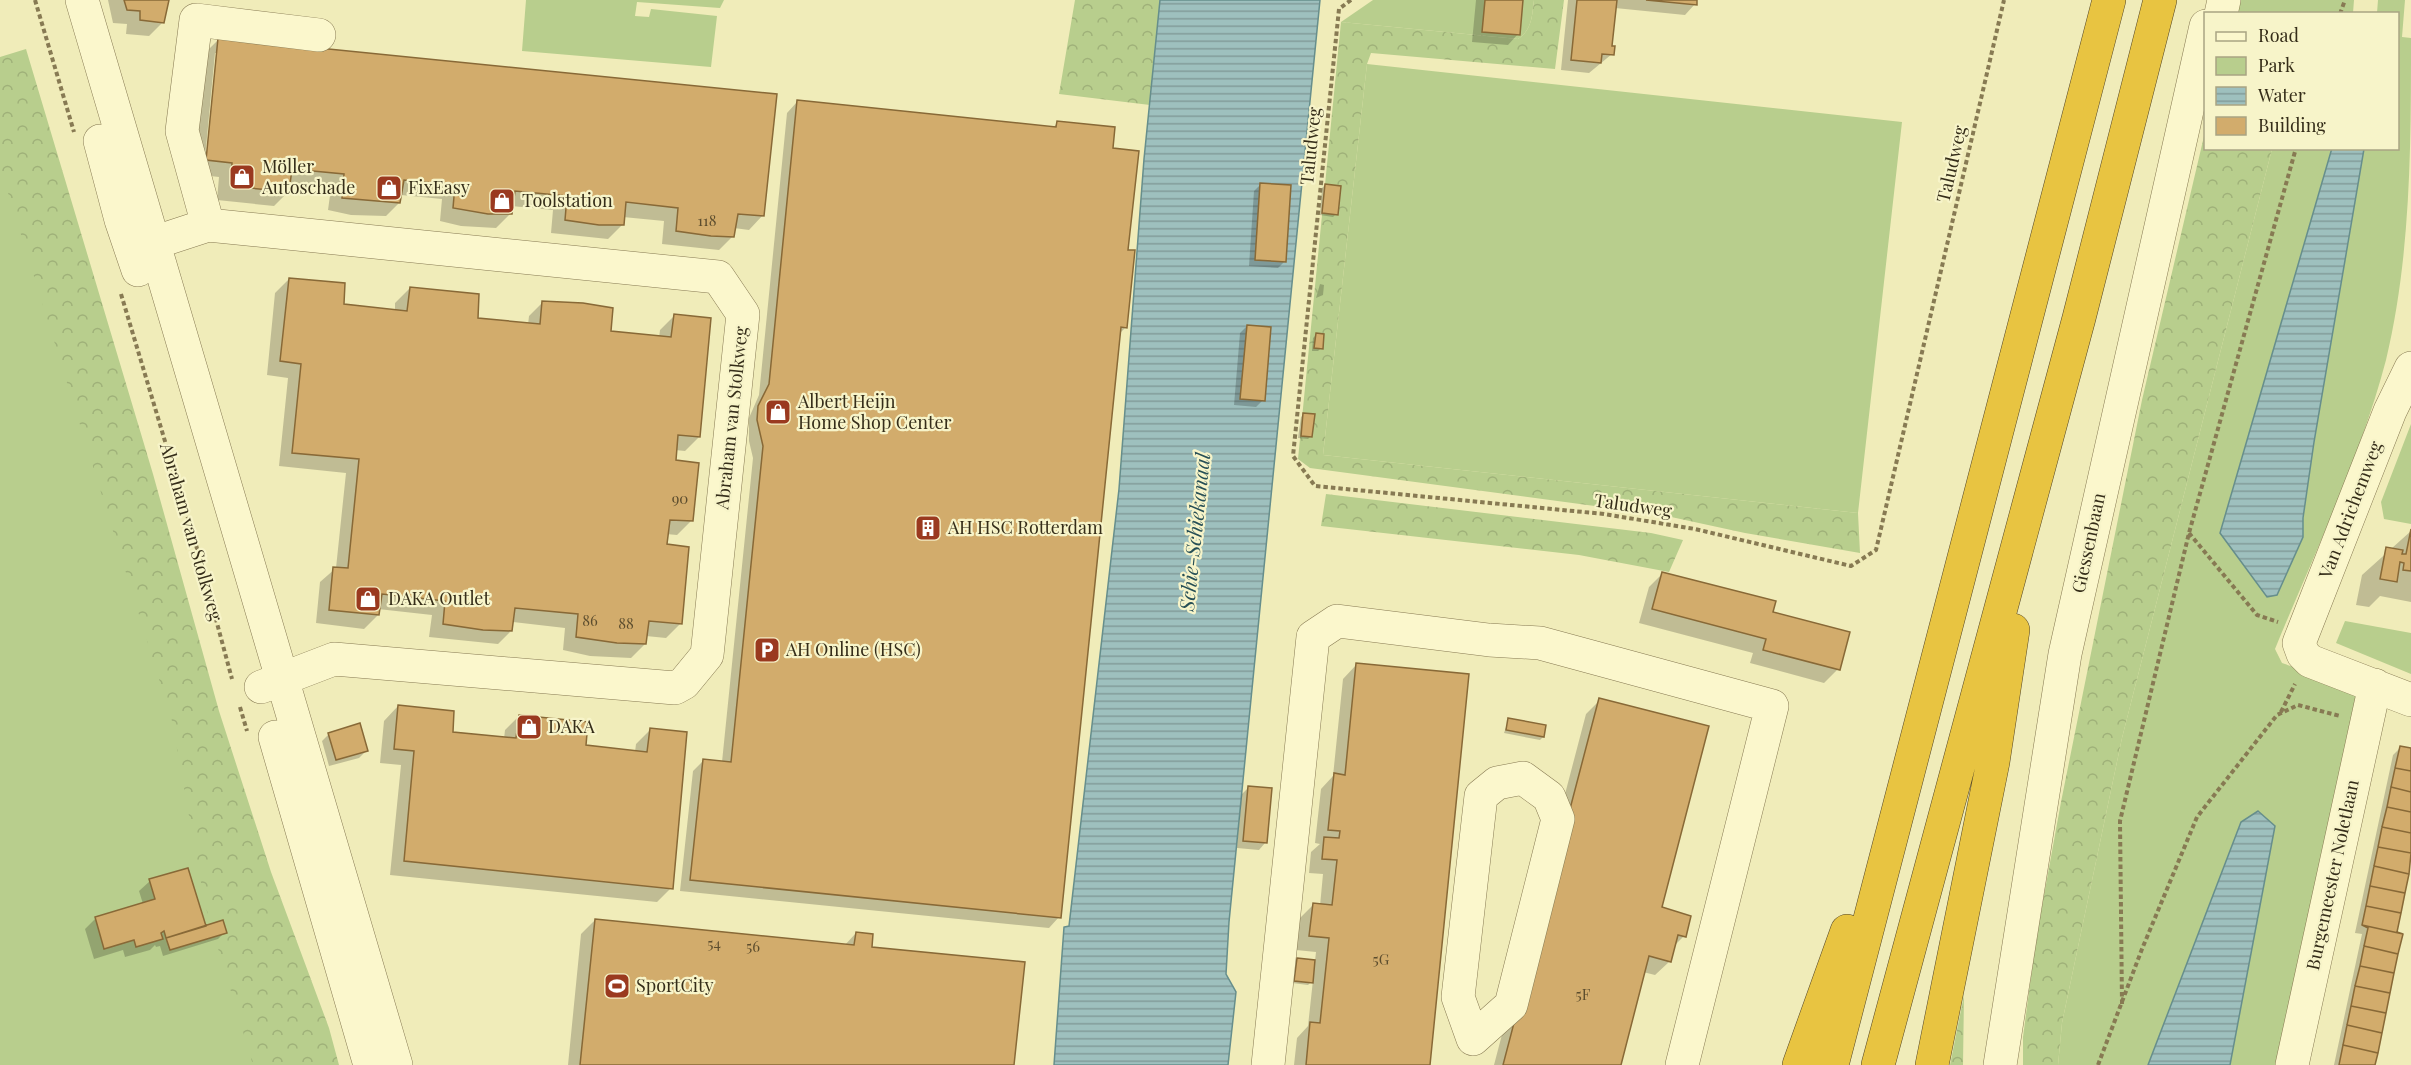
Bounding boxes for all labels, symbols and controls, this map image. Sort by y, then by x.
legend [2204,12,2399,150]
text: Road [2258,23,2299,47]
text: Park [2258,53,2295,77]
text: Water [2257,83,2306,107]
street label: Taludweg [1294,105,1326,186]
text: Building [2258,113,2326,137]
street label: Taludweg [1931,122,1972,205]
place label: Möller Autoschade [261,154,355,199]
shop icon: Möller Autoschade [227,162,257,192]
shop icon: FixEasy [374,173,404,203]
place label: FixEasy [408,175,470,199]
shop icon: Toolstation [487,186,517,216]
place label: Toolstation [522,188,613,212]
house number: 118 [698,210,717,230]
street label: Abraham van Stolkweg [709,325,753,512]
place label: Albert Heijn Home Shop Center [797,389,952,434]
shop icon: Albert Heijn Home Shop Center [763,397,793,427]
street label: Van Adrichemweg [2312,437,2388,583]
street label: Abraham van Stolkweg [155,439,229,624]
water label: Schie-Schiekanaal [1172,450,1215,613]
house number: 90 [672,488,688,508]
street label: Taludweg [1593,488,1674,522]
street label: Giessenbaan [2066,490,2110,595]
building icon: AH HSC Rotterdam [913,513,943,543]
place label: AH HSC Rotterdam [947,515,1103,539]
shop icon: DAKA Outlet [353,584,383,614]
place label: DAKA Outlet [388,586,490,610]
house number: 86 [582,610,598,630]
house number: 88 [618,613,634,633]
parking icon: AH Online (HSC) [752,635,782,665]
place label: AH Online (HSC) [785,637,921,661]
shop icon: DAKA [514,712,544,742]
place label: DAKA [548,714,595,738]
street label: Burgemeester Noletlaan [2300,777,2364,972]
house number: 54 [707,933,721,953]
house number: 56 [746,936,760,956]
house number: 5G [1373,949,1390,969]
sports icon: SportCity [602,971,632,1001]
place label: SportCity [636,973,714,997]
house number: 5F [1576,984,1591,1004]

